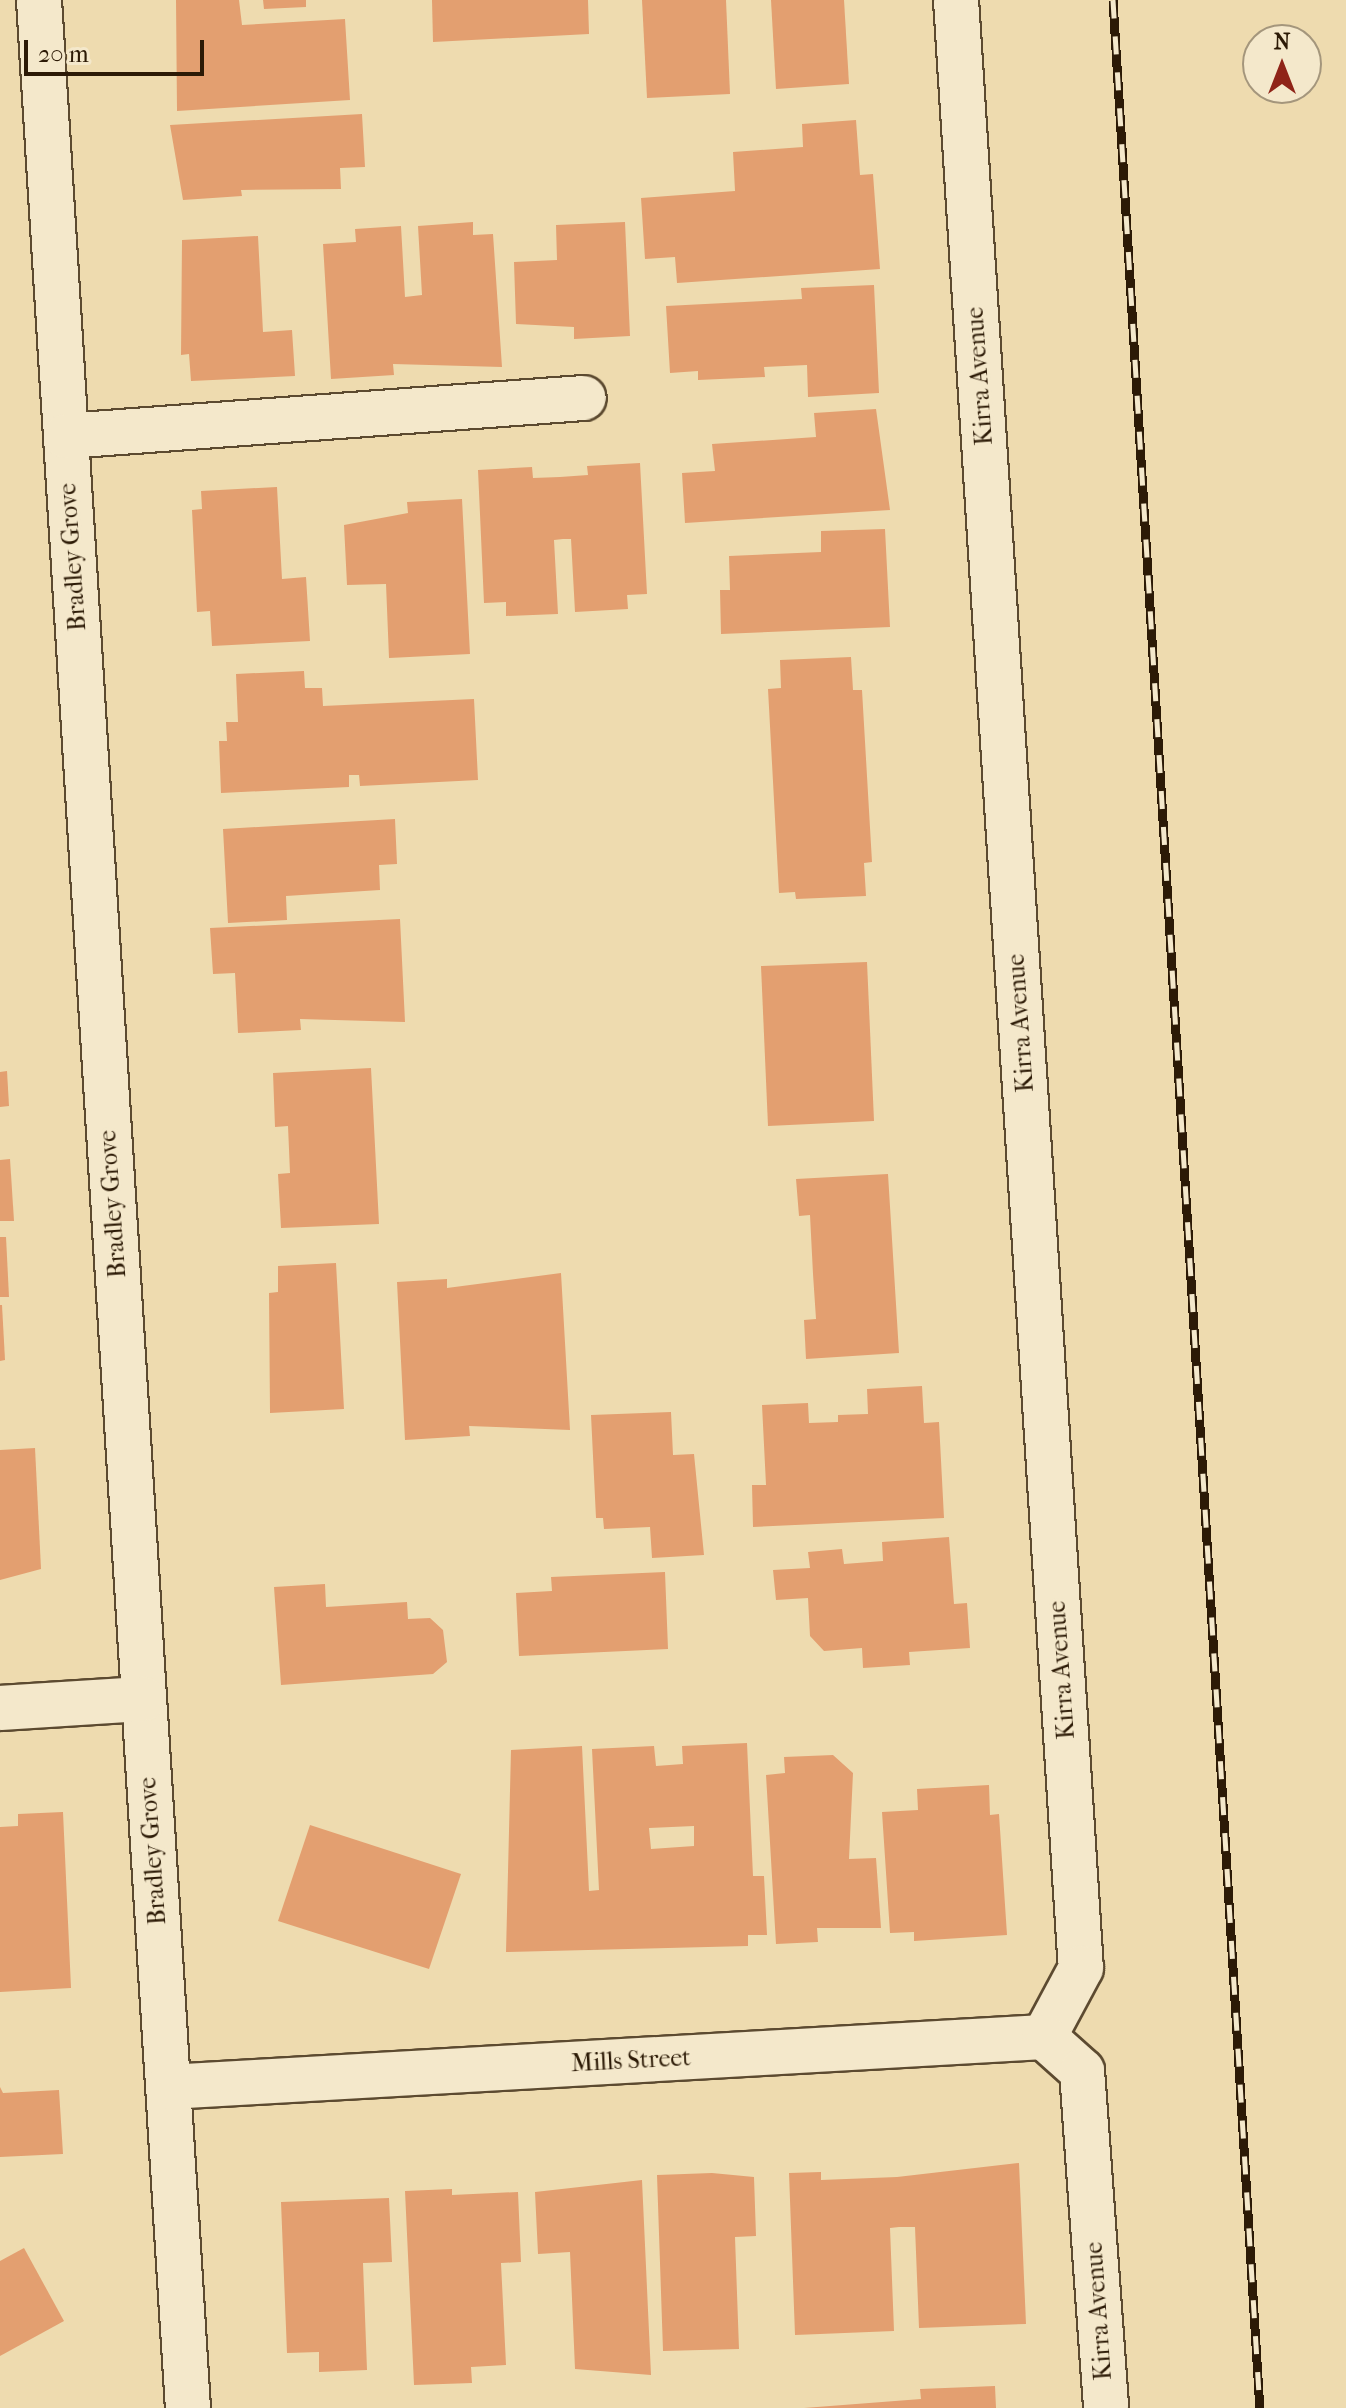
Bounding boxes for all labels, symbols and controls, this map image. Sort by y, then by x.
scale bar [28,24,208,74]
north arrow [1242,24,1322,104]
text: N [1274,29,1290,55]
text: 20 m [38,40,89,68]
street label: Kirra Avenue [961,306,999,446]
street label: Bradley Grove [53,482,93,632]
street label: Kirra Avenue [1002,953,1040,1093]
street label: Bradley Grove [93,1129,133,1279]
street label: Kirra Avenue [1043,1600,1081,1740]
street label: Bradley Grove [133,1776,173,1926]
street label: Mills Street [570,2043,692,2079]
street label: Kirra Avenue [1080,2241,1118,2381]

